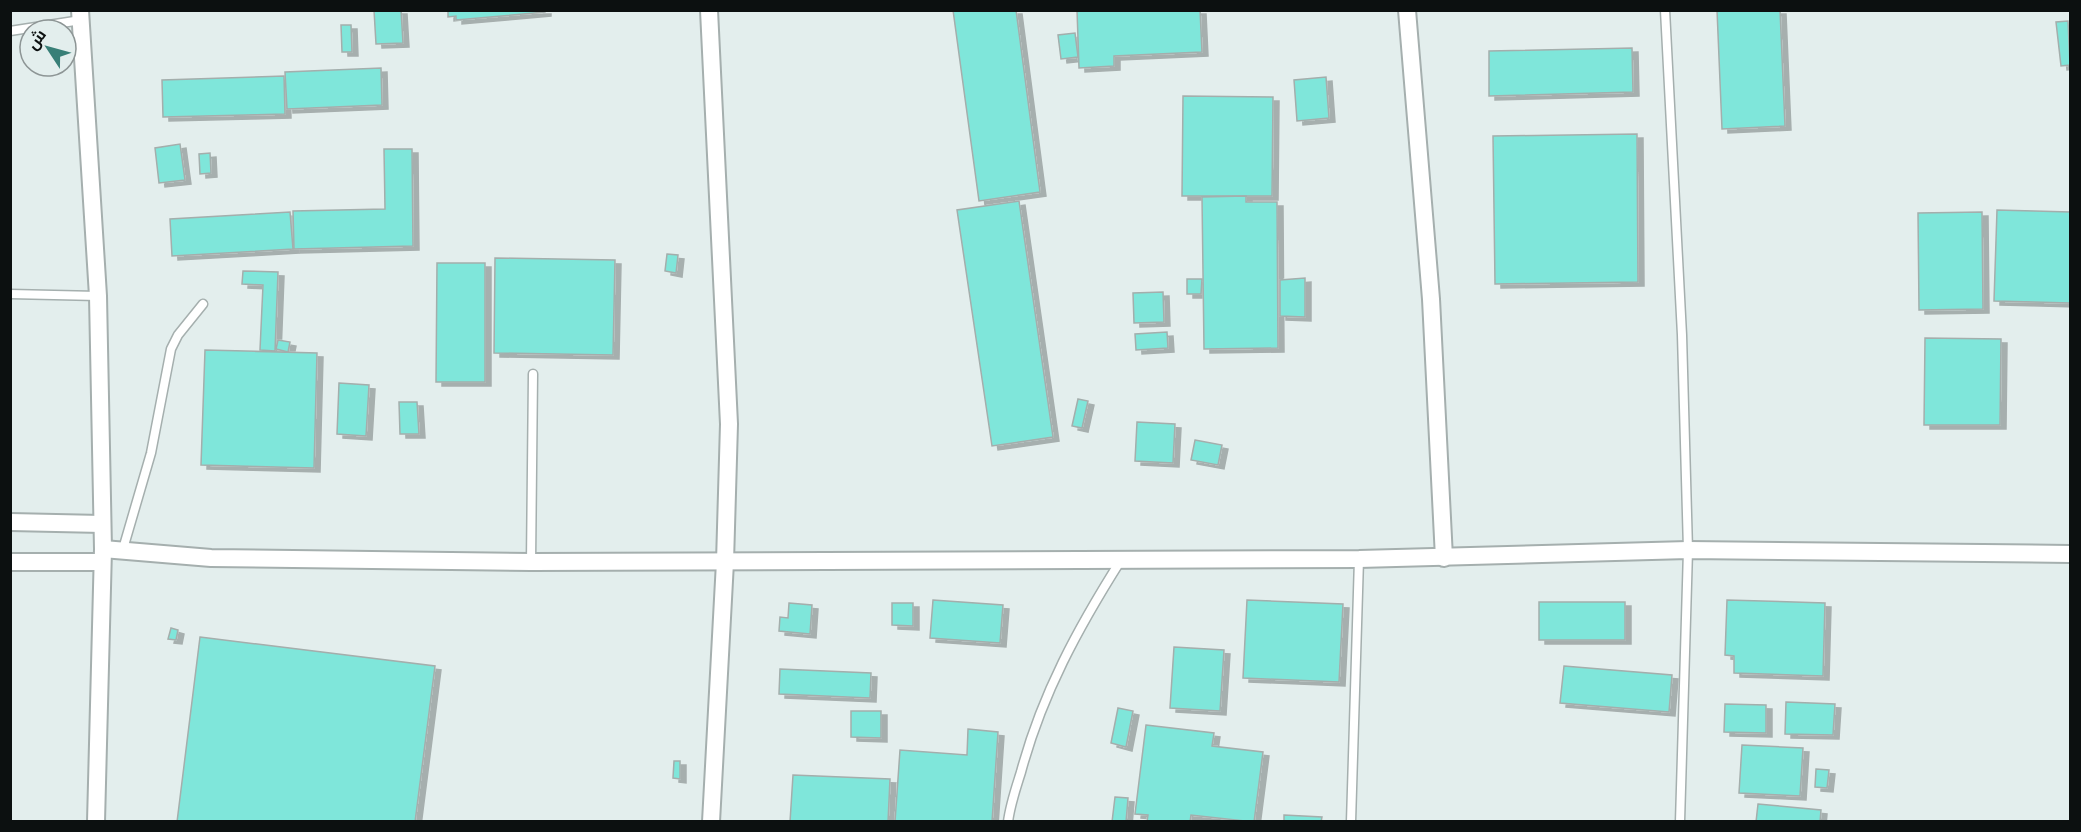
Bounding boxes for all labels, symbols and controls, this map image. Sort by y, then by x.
north arrow [18,18,78,78]
text: ش [22,25,50,53]

